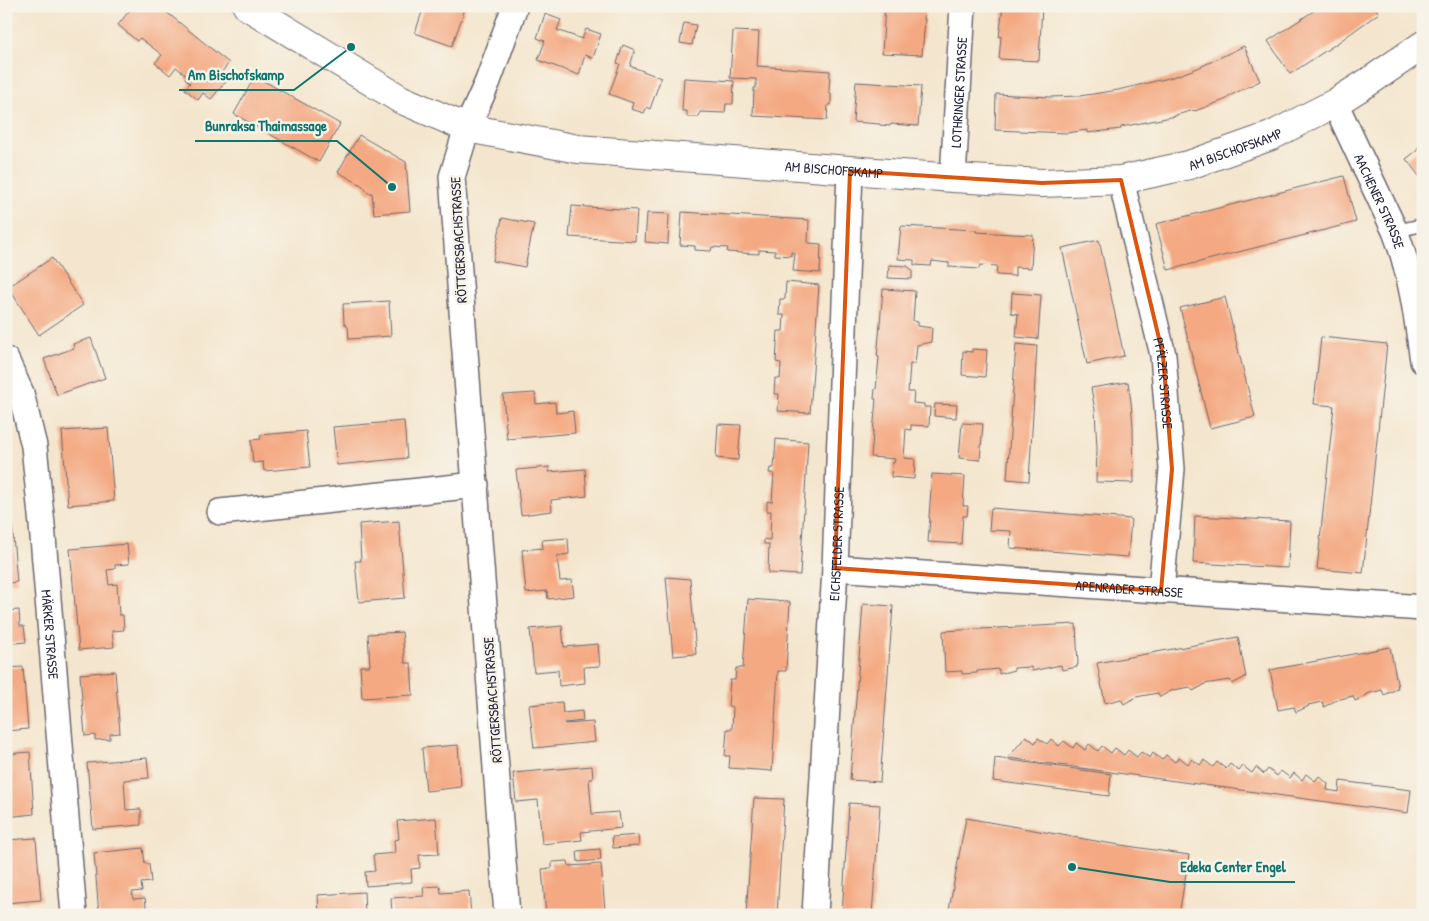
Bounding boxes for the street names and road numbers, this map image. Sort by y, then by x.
street label: LOTHRINGER STRASSE [945,36,971,148]
street label: AM BISCHOFSKAMP [1186,122,1285,174]
street label: AACHENER STRASSE [1350,150,1410,251]
street label: AM BISCHOFSKAMP [785,156,884,182]
street label: RÖTTGERSBACHSTRASSE [445,176,471,304]
street label: PFÄLZER STRASSE [1150,335,1178,430]
street label: EICHSFELDER STRASSE [824,486,848,601]
street label: APENRADER STRASSE [1075,575,1184,601]
street label: MÄRKER STRASSE [38,589,64,680]
street label: RÖTTGERSBACHSTRASSE [478,636,506,764]

